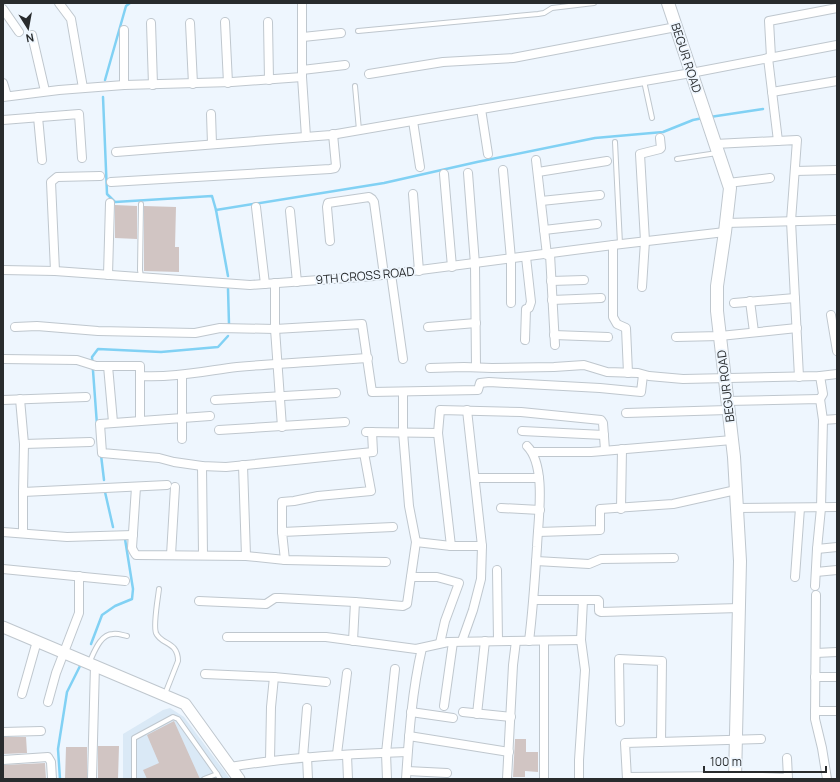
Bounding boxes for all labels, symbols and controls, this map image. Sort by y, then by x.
north arrow [8,8,48,48]
street label: BEGUR ROAD [667,21,706,95]
text: N [25,30,35,46]
street label: 9TH CROSS ROAD [315,263,415,288]
street label: BEGUR ROAD [713,349,738,423]
scale bar [704,748,826,774]
text: 100 m [710,753,742,770]

